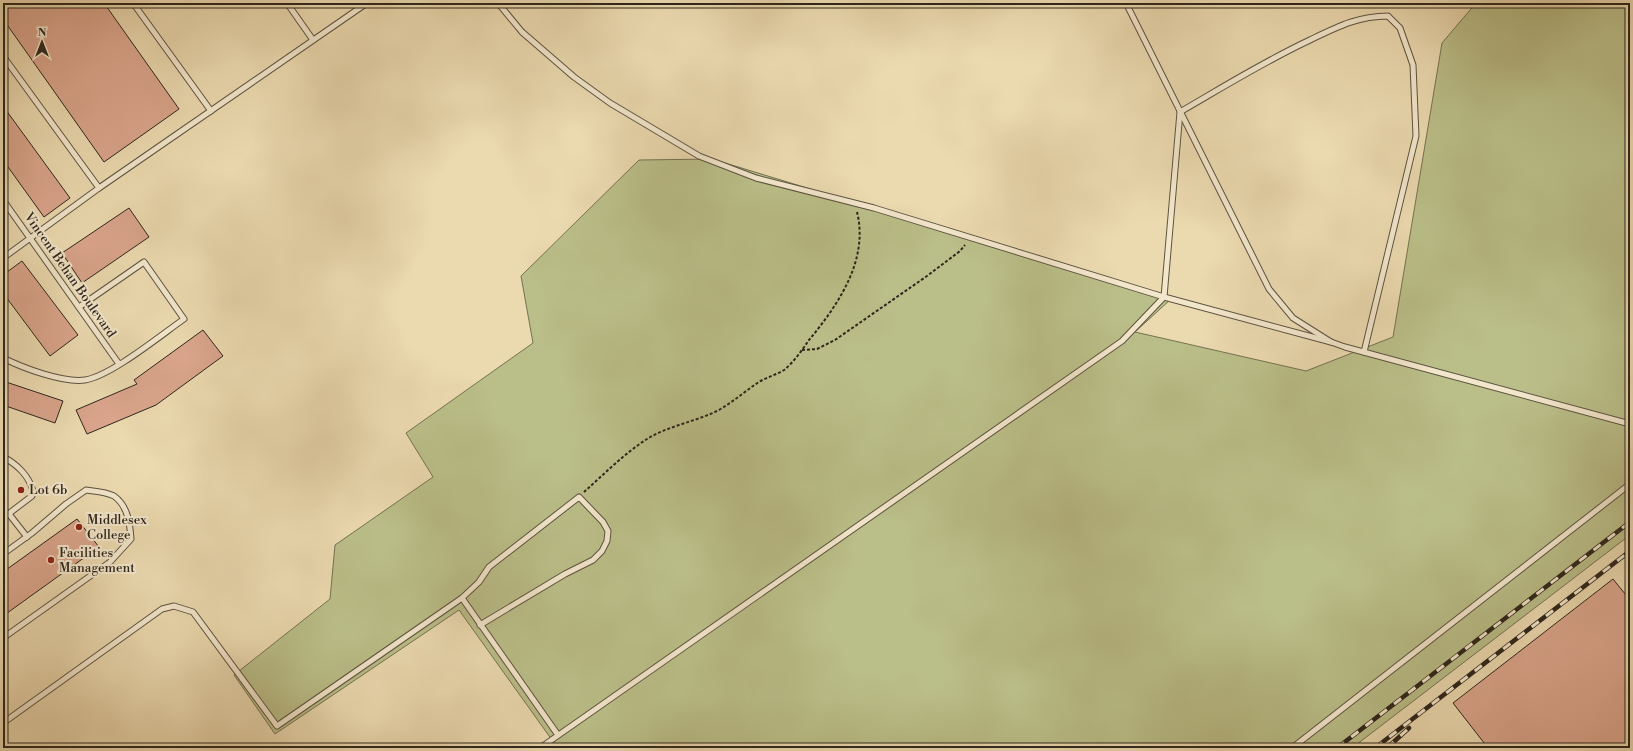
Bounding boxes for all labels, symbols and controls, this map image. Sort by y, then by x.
north arrow [22,22,62,62]
text: N [38,26,47,40]
street label: Vincent Behan Boulevard [20,208,120,341]
place label: Lot 6b [29,482,67,498]
marker: Lot 6b [16,485,26,495]
place label: Middlesex College [87,512,147,543]
marker: Middlesex College [74,522,84,532]
place label: Facilities Management [59,545,135,576]
marker: Facilities Management [46,555,56,565]

